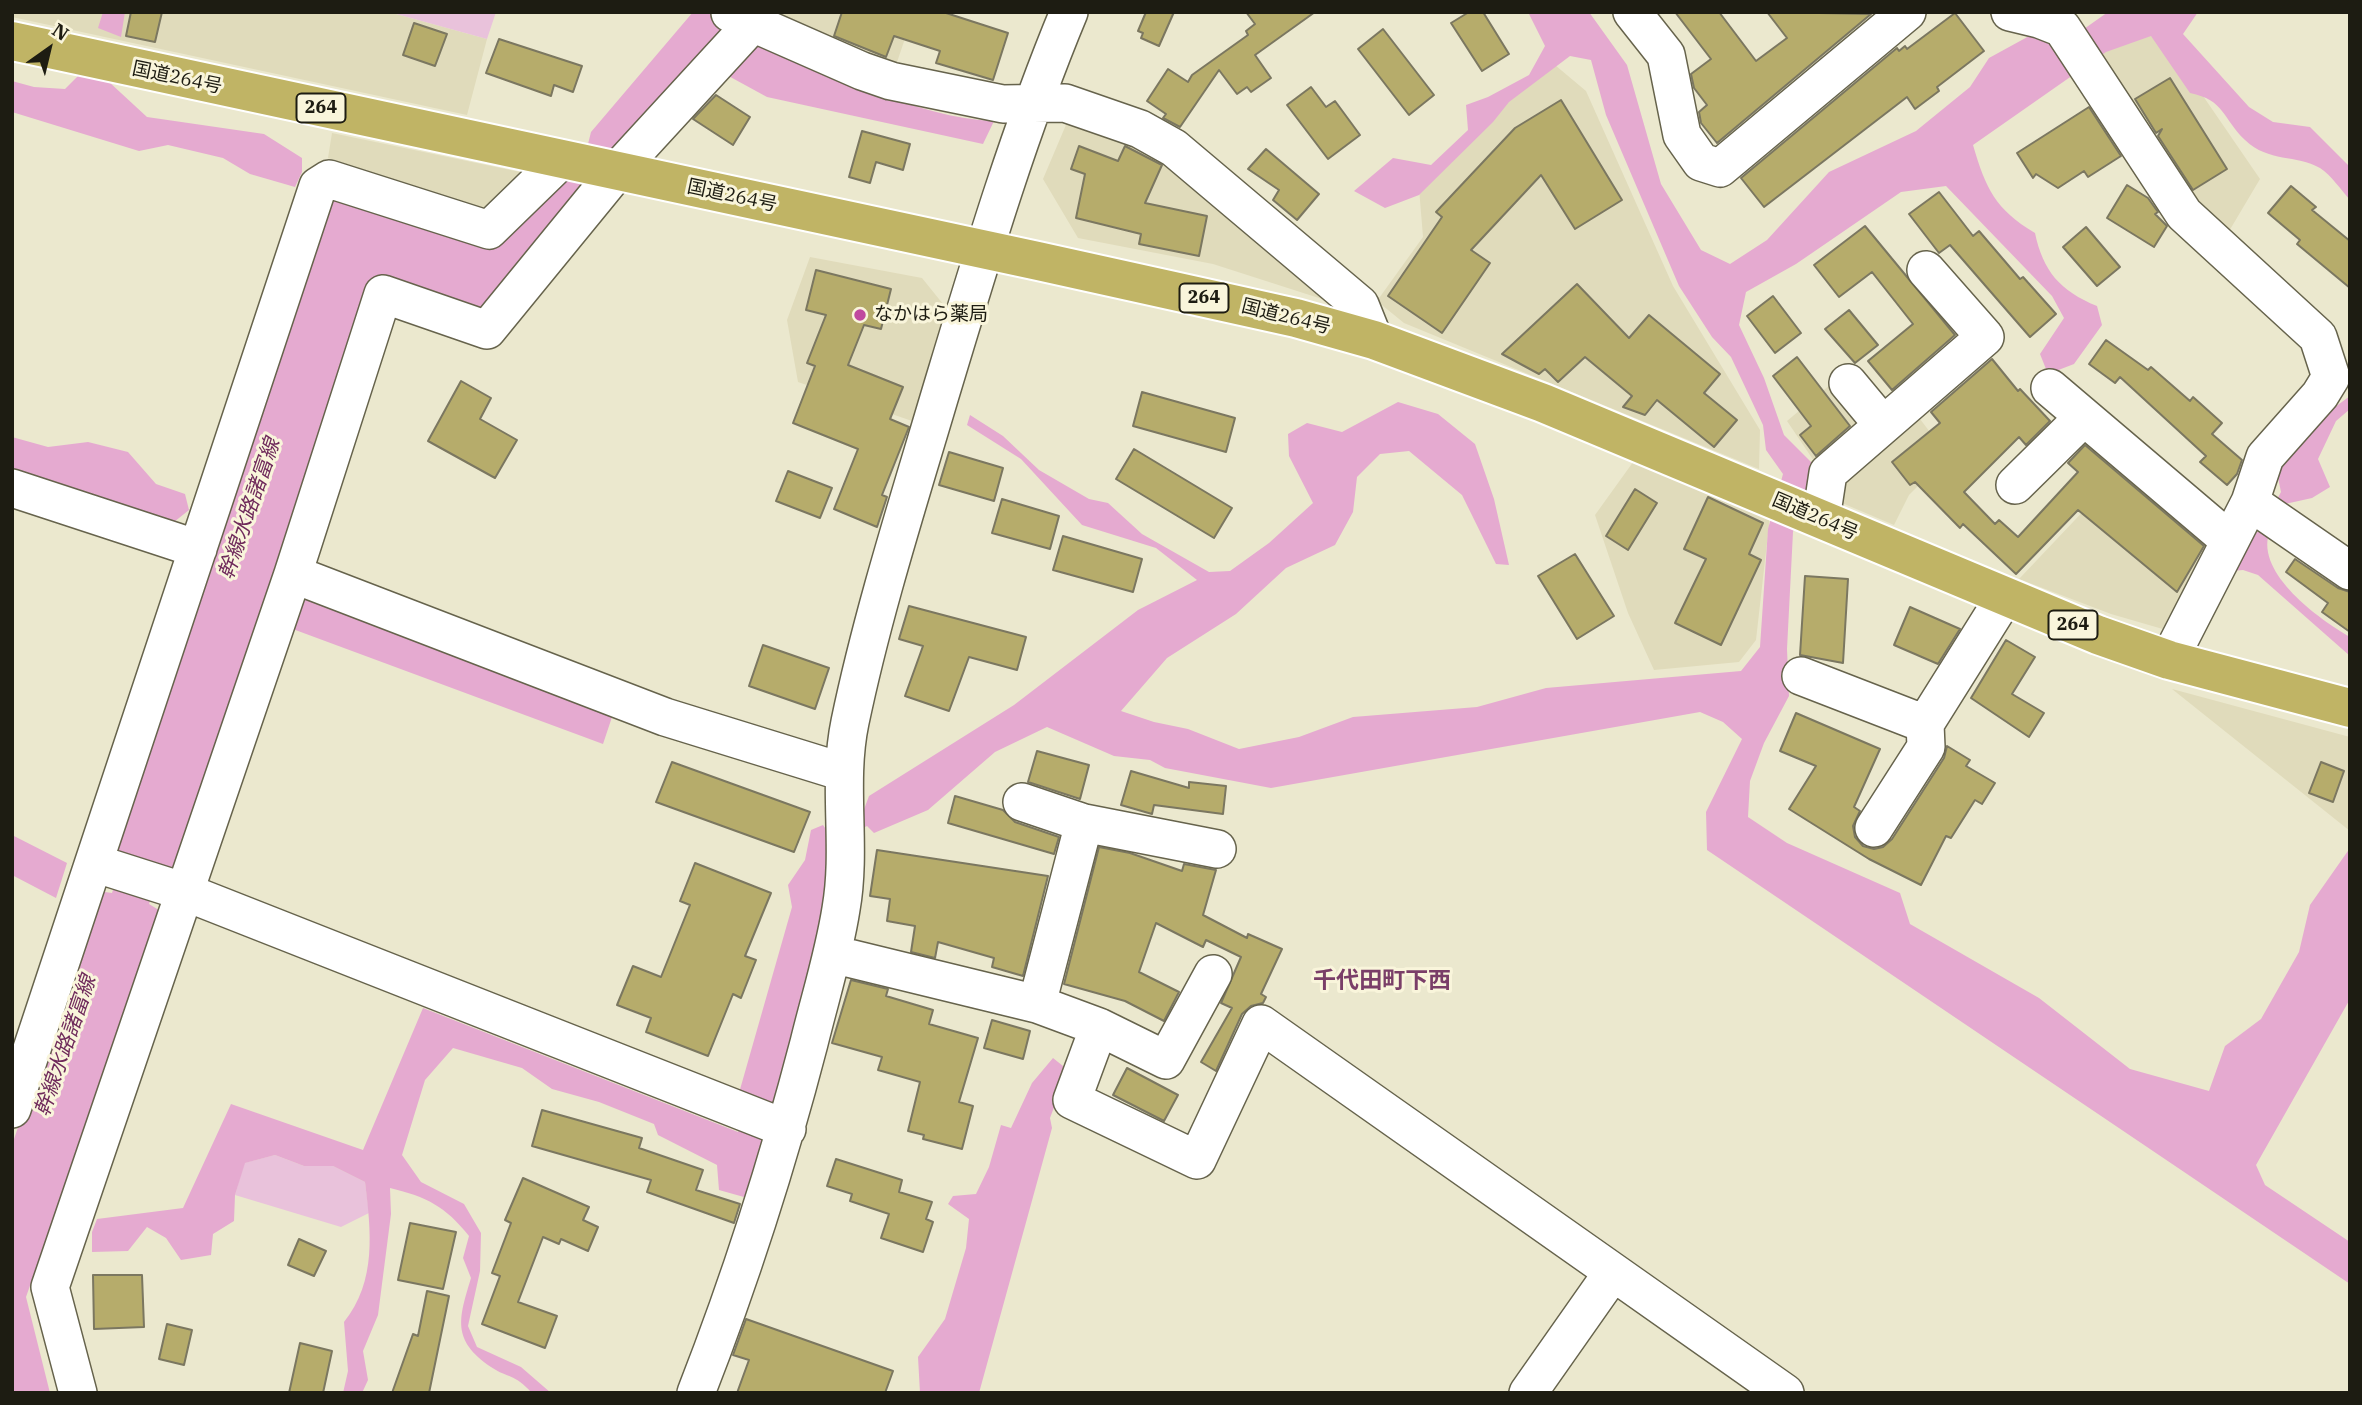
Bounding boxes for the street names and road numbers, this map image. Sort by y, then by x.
street label: 国道264号 [130,57,224,99]
road number: 264 [296,94,346,122]
street label: 国道264号 [685,175,779,217]
road number: 264 [1180,284,1228,312]
street label: 国道264号 [1239,295,1333,339]
street label: 国道264号 [1769,489,1861,545]
road number: 264 [2048,610,2098,640]

